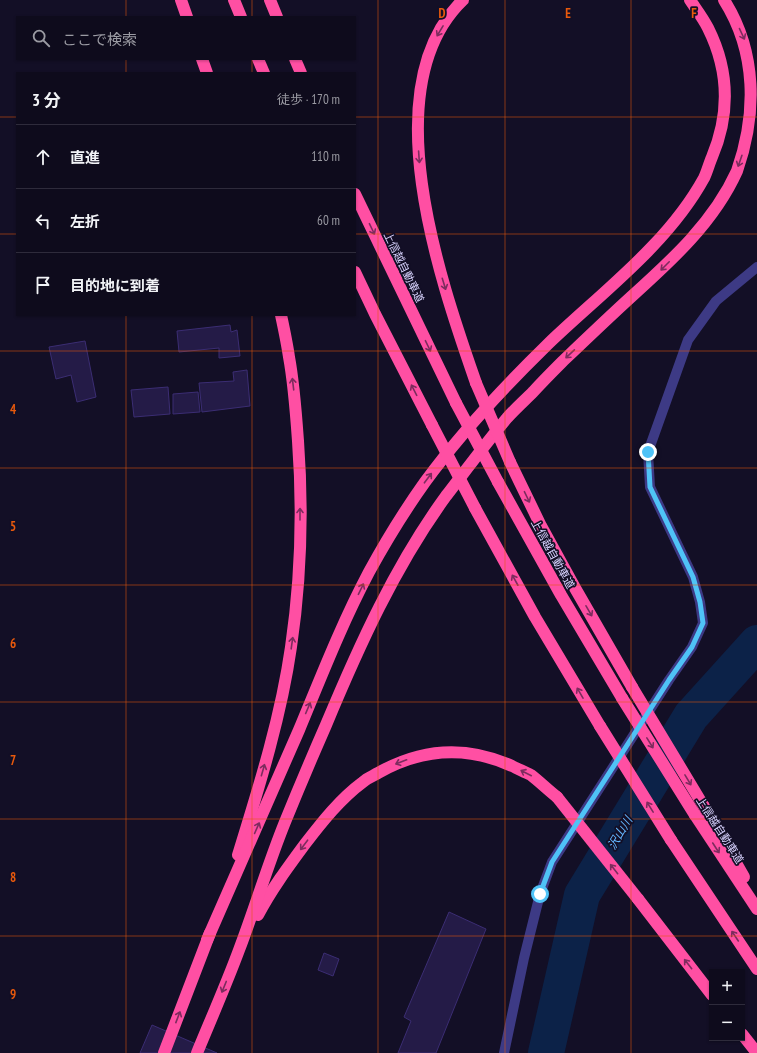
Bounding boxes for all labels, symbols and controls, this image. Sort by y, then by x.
text: D [439,5,446,22]
text: E [565,5,571,22]
text: F [691,5,697,22]
search box [16,16,356,60]
one-way arrow [435,25,443,37]
icon: search [30,27,52,49]
one-way arrow [739,28,746,40]
text: ここで検索 [62,30,137,49]
text: 3 分 [32,89,61,111]
text: 徒歩 · 170 m [277,91,340,108]
icon: ahead [32,146,54,168]
text: 直進 [70,148,100,167]
text: 110 m [311,148,340,165]
one-way arrow [416,150,423,163]
one-way arrow [736,155,744,167]
icon: left [32,210,54,232]
text: 左折 [70,212,100,231]
text: 60 m [317,212,340,229]
one-way arrow [369,223,376,235]
street label: 上信越自動車道 [381,229,427,305]
one-way arrow [660,261,670,271]
icon: arrive [32,274,54,296]
text: 目的地に到着 [70,276,160,295]
one-way arrow [440,278,448,290]
one-way arrow [425,340,432,352]
one-way arrow [565,349,575,359]
one-way arrow [289,378,297,391]
one-way arrow [410,385,417,397]
text: 4 [10,401,17,418]
route end [639,443,657,461]
one-way arrow [424,473,433,484]
one-way arrow [524,490,531,502]
one-way arrow [297,508,304,521]
street label: 上信越自動車道 [528,517,578,591]
text: 5 [10,518,16,535]
one-way arrow [511,574,518,586]
one-way arrow [358,583,365,595]
one-way arrow [585,605,593,617]
text: 6 [10,635,16,652]
one-way arrow [288,637,295,650]
one-way arrow [575,687,583,699]
one-way arrow [305,702,312,714]
one-way arrow [646,737,654,749]
text: 7 [10,752,16,769]
one-way arrow [396,758,408,766]
one-way arrow [260,764,267,777]
one-way arrow [520,769,532,776]
one-way arrow [684,774,692,785]
street label: 上信越自動車道 [693,794,747,866]
one-way arrow [646,801,654,812]
water label: 沢山川 [604,812,636,852]
one-way arrow [254,822,261,834]
one-way arrow [300,840,309,851]
one-way arrow [712,842,720,853]
one-way arrow [610,863,618,874]
text: 8 [10,869,16,886]
route start [531,885,549,903]
one-way arrow [731,931,739,942]
one-way arrow [684,959,692,970]
map controls [709,969,745,1041]
button: + [709,969,745,1005]
one-way arrow [219,981,227,993]
text: 9 [10,986,16,1003]
button: − [709,1005,745,1041]
one-way arrow [174,1011,182,1023]

